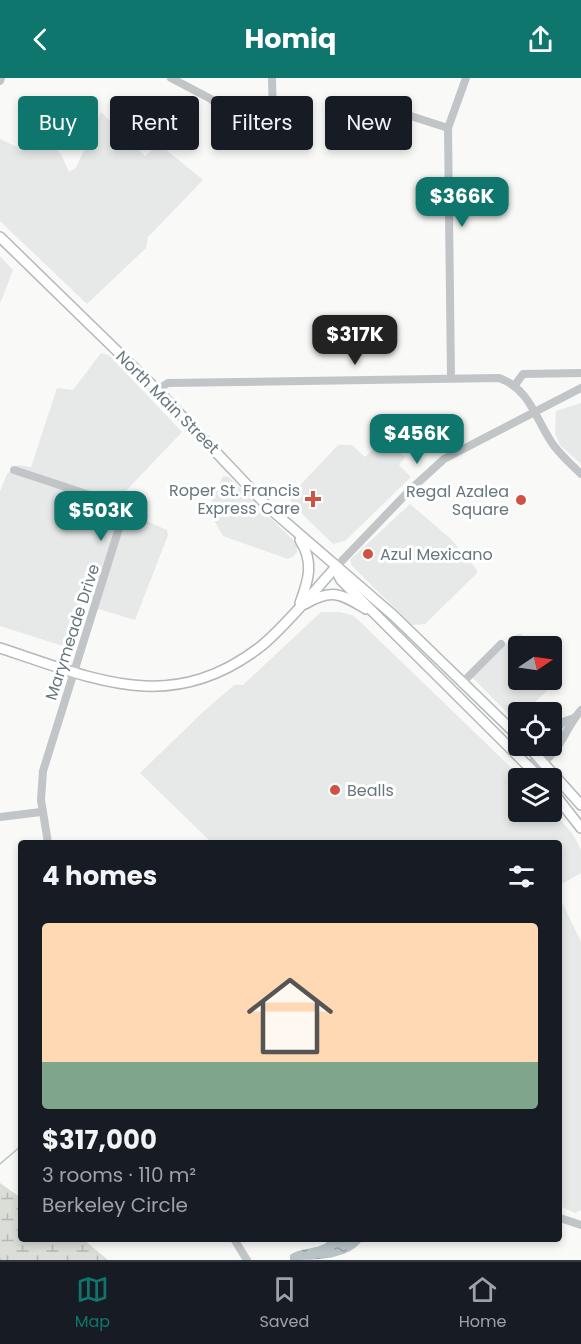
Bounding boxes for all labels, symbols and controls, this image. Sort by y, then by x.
text: Homiq [245,20,336,57]
icon: back [24,23,57,56]
icon: share [524,23,557,56]
chip: Buy [18,96,98,150]
chip: Rent [110,96,199,150]
chip: Filters [211,96,313,150]
chip: New [325,96,412,150]
pin: $366K [420,177,504,228]
text: $366K [430,182,494,210]
pin: $317K [313,315,397,366]
text: $317K [326,320,384,348]
street label: North Main Street [111,346,225,459]
pin: $456K [375,414,459,465]
text: $456K [384,419,450,447]
place label: Roper St. Francis Express Care [169,479,300,520]
place label: Regal Azalea Square [406,480,509,521]
marker: Roper St. Francis Express Care [304,490,322,508]
pin: $503K [59,491,143,542]
marker: Regal Azalea Square [514,493,528,507]
text: $503K [68,496,134,524]
place label: Azul Mexicano [380,543,493,566]
marker: Azul Mexicano [361,547,375,561]
street label: Marymeade Drive [40,561,105,703]
north arrow [508,636,562,690]
map controls [508,636,562,822]
button: locate [508,702,562,756]
button: layers [508,768,562,822]
place label: Bealls [347,779,394,802]
marker: Bealls [328,783,342,797]
text: 4 homes [42,858,157,894]
icon: filters [505,860,538,893]
icon: home [236,962,344,1070]
text: $317,000 [42,1122,157,1158]
text: 3 rooms · 110 m² [42,1161,196,1189]
text: Berkeley Circle [42,1191,188,1219]
tab: Map [75,1273,110,1334]
tab: Saved [259,1273,309,1334]
tab: Home [459,1273,506,1334]

